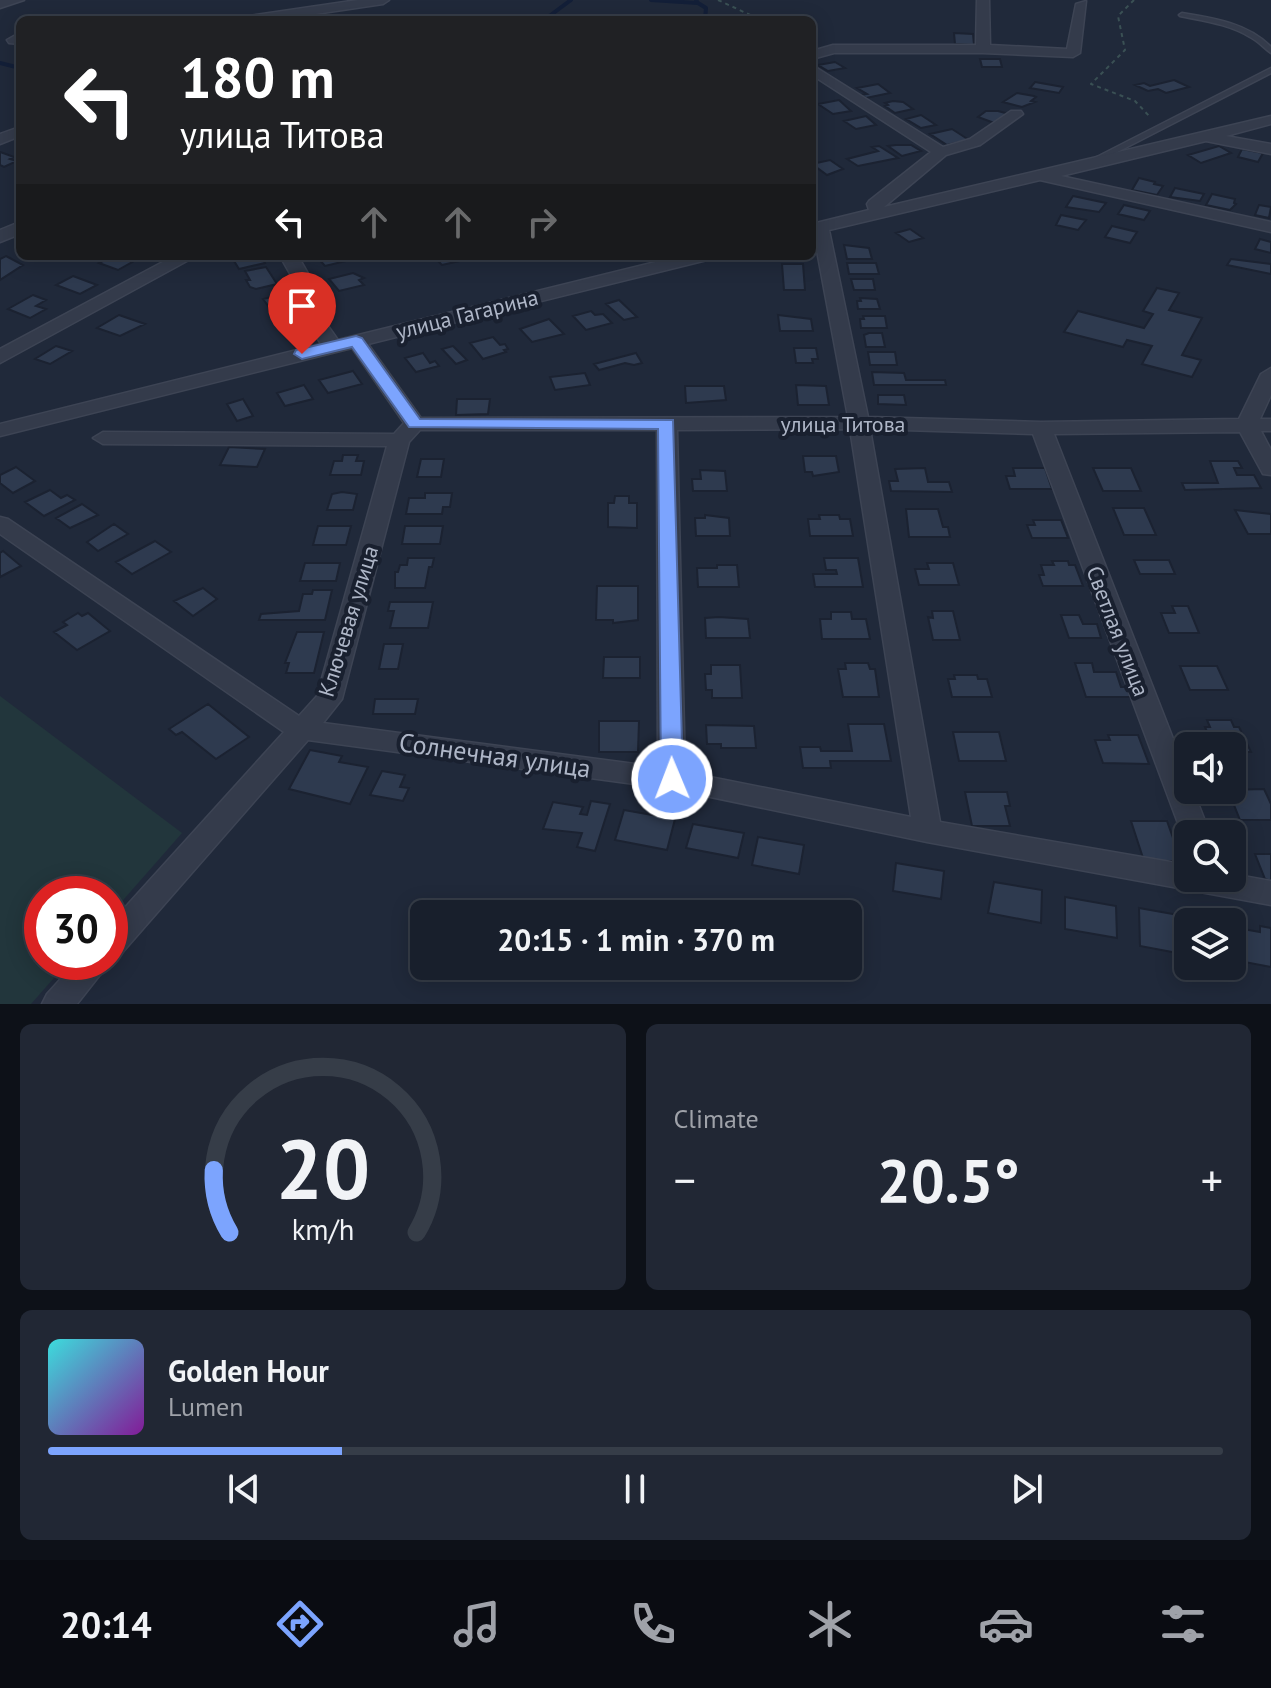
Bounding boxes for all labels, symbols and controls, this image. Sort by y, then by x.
text: 180 m [180,41,335,113]
icon: left [48,48,152,152]
text: улица Титова [180,111,385,158]
icon: left [268,200,312,244]
icon: ahead [352,200,396,244]
icon: ahead [436,200,480,244]
icon: right [520,200,564,244]
pin [268,272,336,354]
street label: улица Гагарина [393,283,541,345]
icon: arrive [280,284,324,328]
street label: улица Титова [780,410,906,438]
street label: Ключевая улица [312,542,384,700]
street label: Светлая улица [1080,562,1156,700]
street label: Солнечная улица [397,725,593,785]
map controls [1174,732,1246,980]
button: sound [1174,732,1246,804]
position arrow [630,737,714,821]
button: search [1174,820,1246,892]
speed limit sign: 30 [24,876,128,980]
button: layers [1174,908,1246,980]
text: 20:15 · 1 min · 370 m [497,920,775,959]
text: Climate [674,1102,759,1135]
text: 20 [276,1114,370,1222]
text: 20.5° [877,1141,1020,1219]
text: − [674,1151,696,1208]
text: + [1201,1151,1223,1208]
text: km/h [291,1211,354,1248]
text: Golden Hour [168,1351,329,1390]
text: Lumen [168,1390,243,1423]
icon: previous [222,1467,266,1511]
icon: pause [613,1467,657,1511]
icon: next [1005,1467,1049,1511]
icon: directions [272,1596,328,1652]
icon: music [449,1596,505,1652]
icon: phone [625,1596,681,1652]
icon: climate [802,1596,858,1652]
icon: car [978,1596,1034,1652]
icon: filters [1155,1596,1211,1652]
text: 20:14 [60,1601,152,1648]

